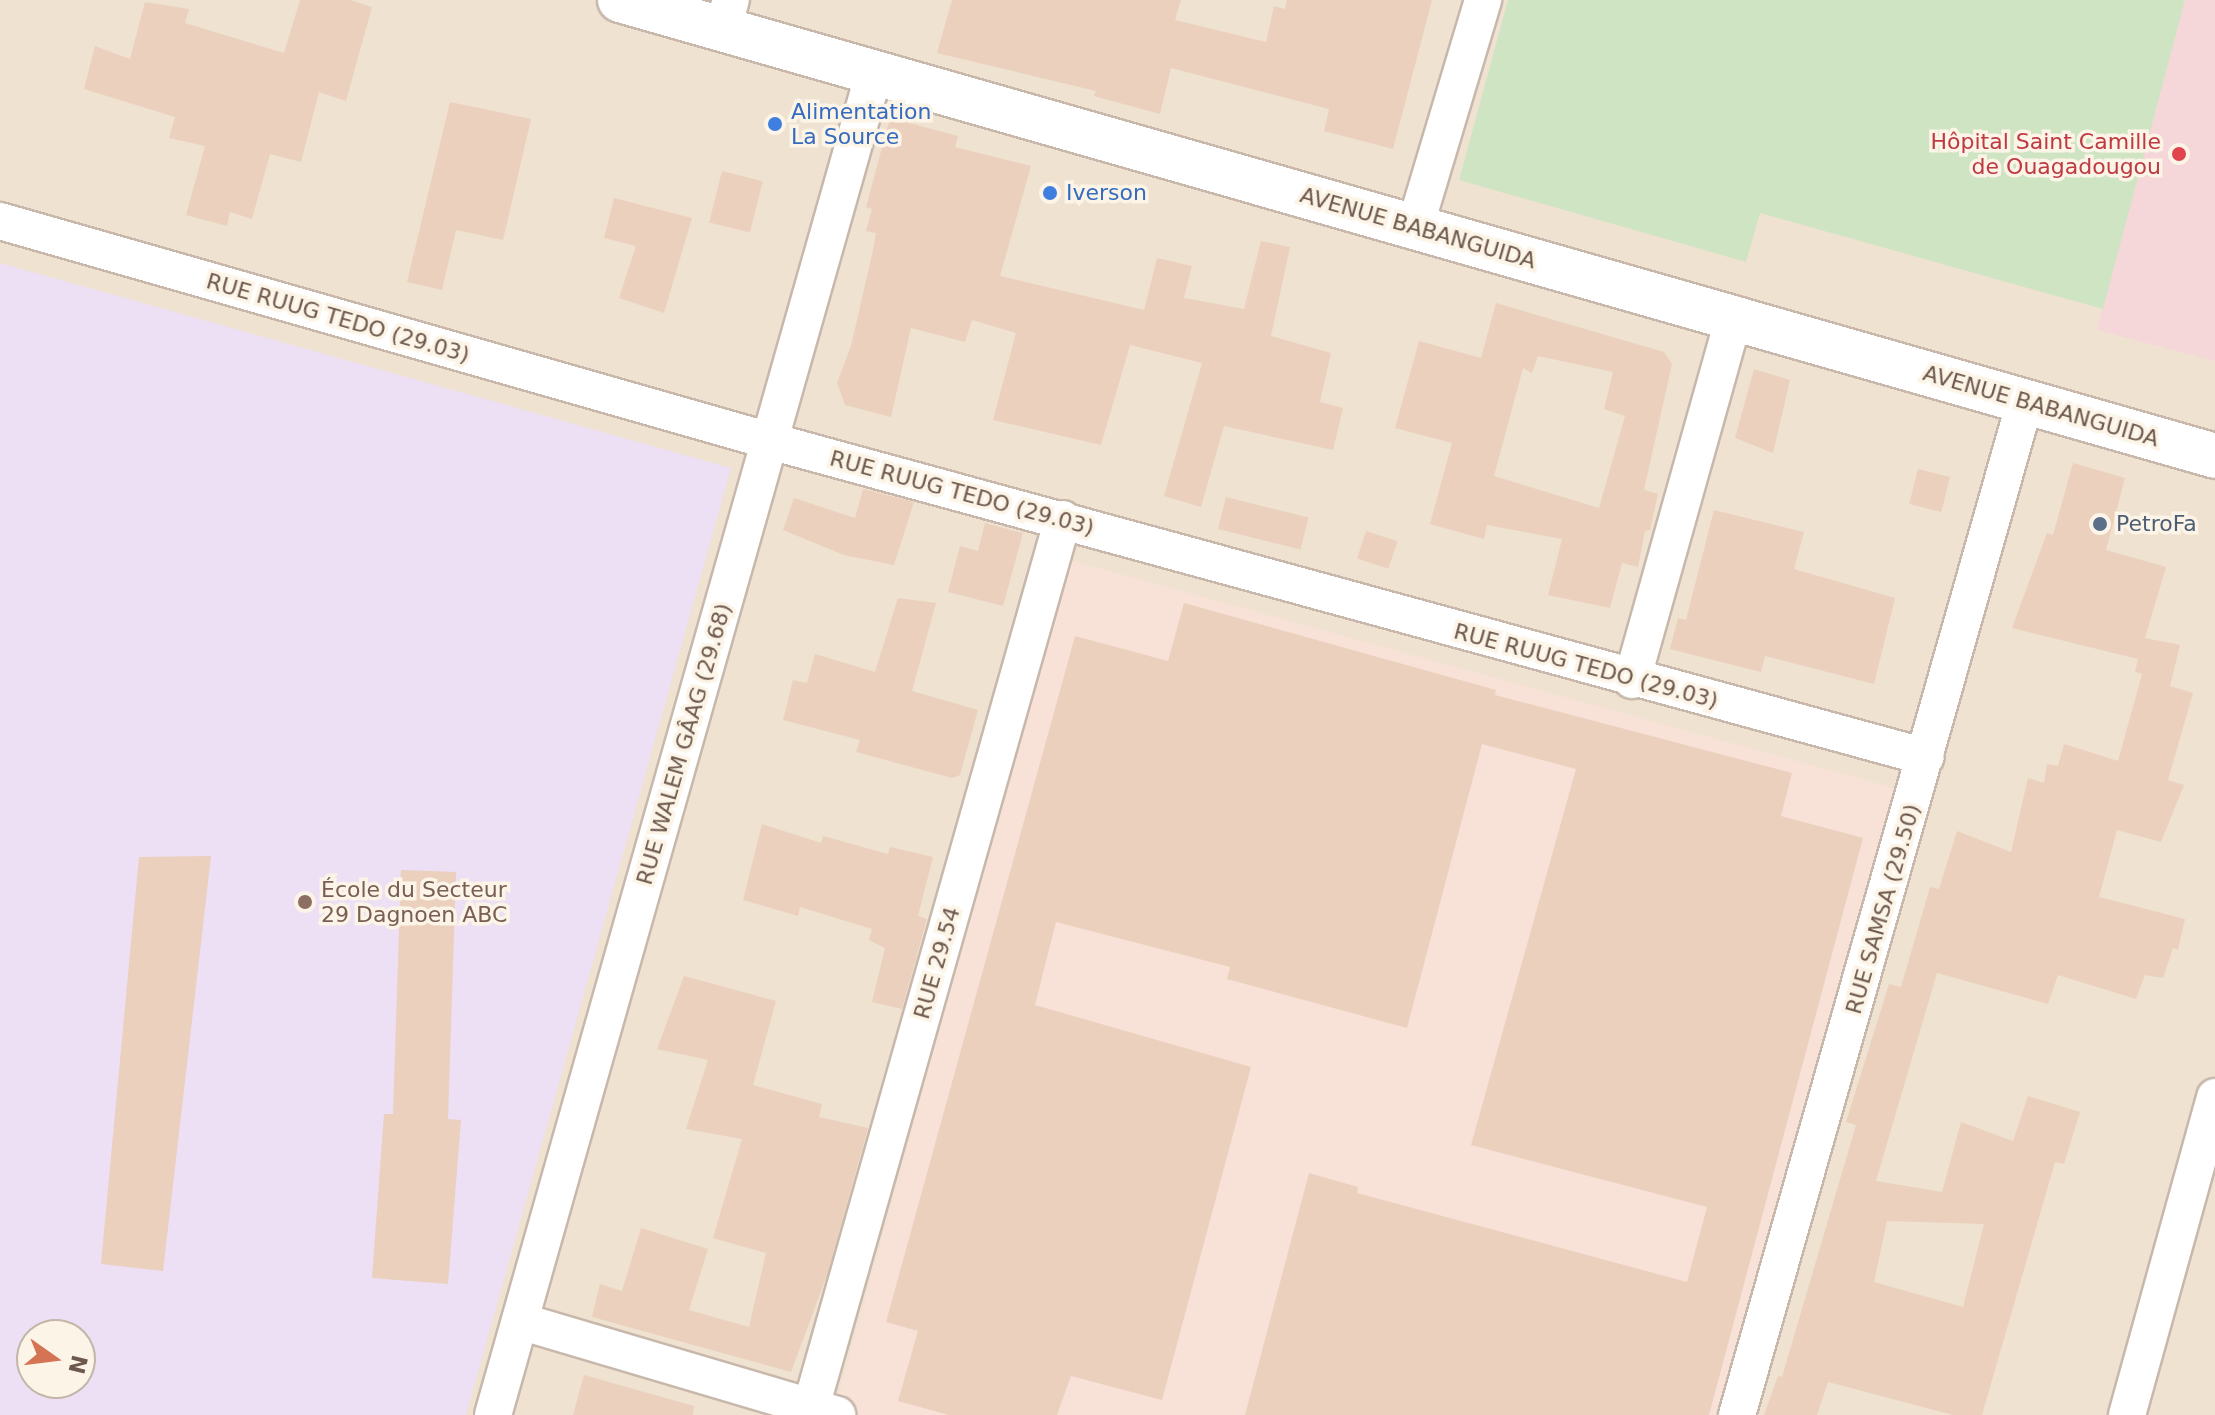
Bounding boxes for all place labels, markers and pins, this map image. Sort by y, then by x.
place label: Alimentation La Source [791,98,931,150]
marker: Alimentation La Source [766,115,784,133]
place label: Hôpital Saint Camille de Ouagadougou [1930,128,2161,180]
marker: Hôpital Saint Camille de Ouagadougou [2168,143,2190,165]
place label: Iverson [1066,180,1147,206]
marker: Iverson [1041,184,1059,202]
place label: PetroFa [2116,511,2197,537]
marker: PetroFa [2091,515,2109,533]
place label: École du Secteur 29 Dagnoen ABC [321,876,507,928]
marker: École du Secteur 29 Dagnoen ABC [296,893,314,911]

